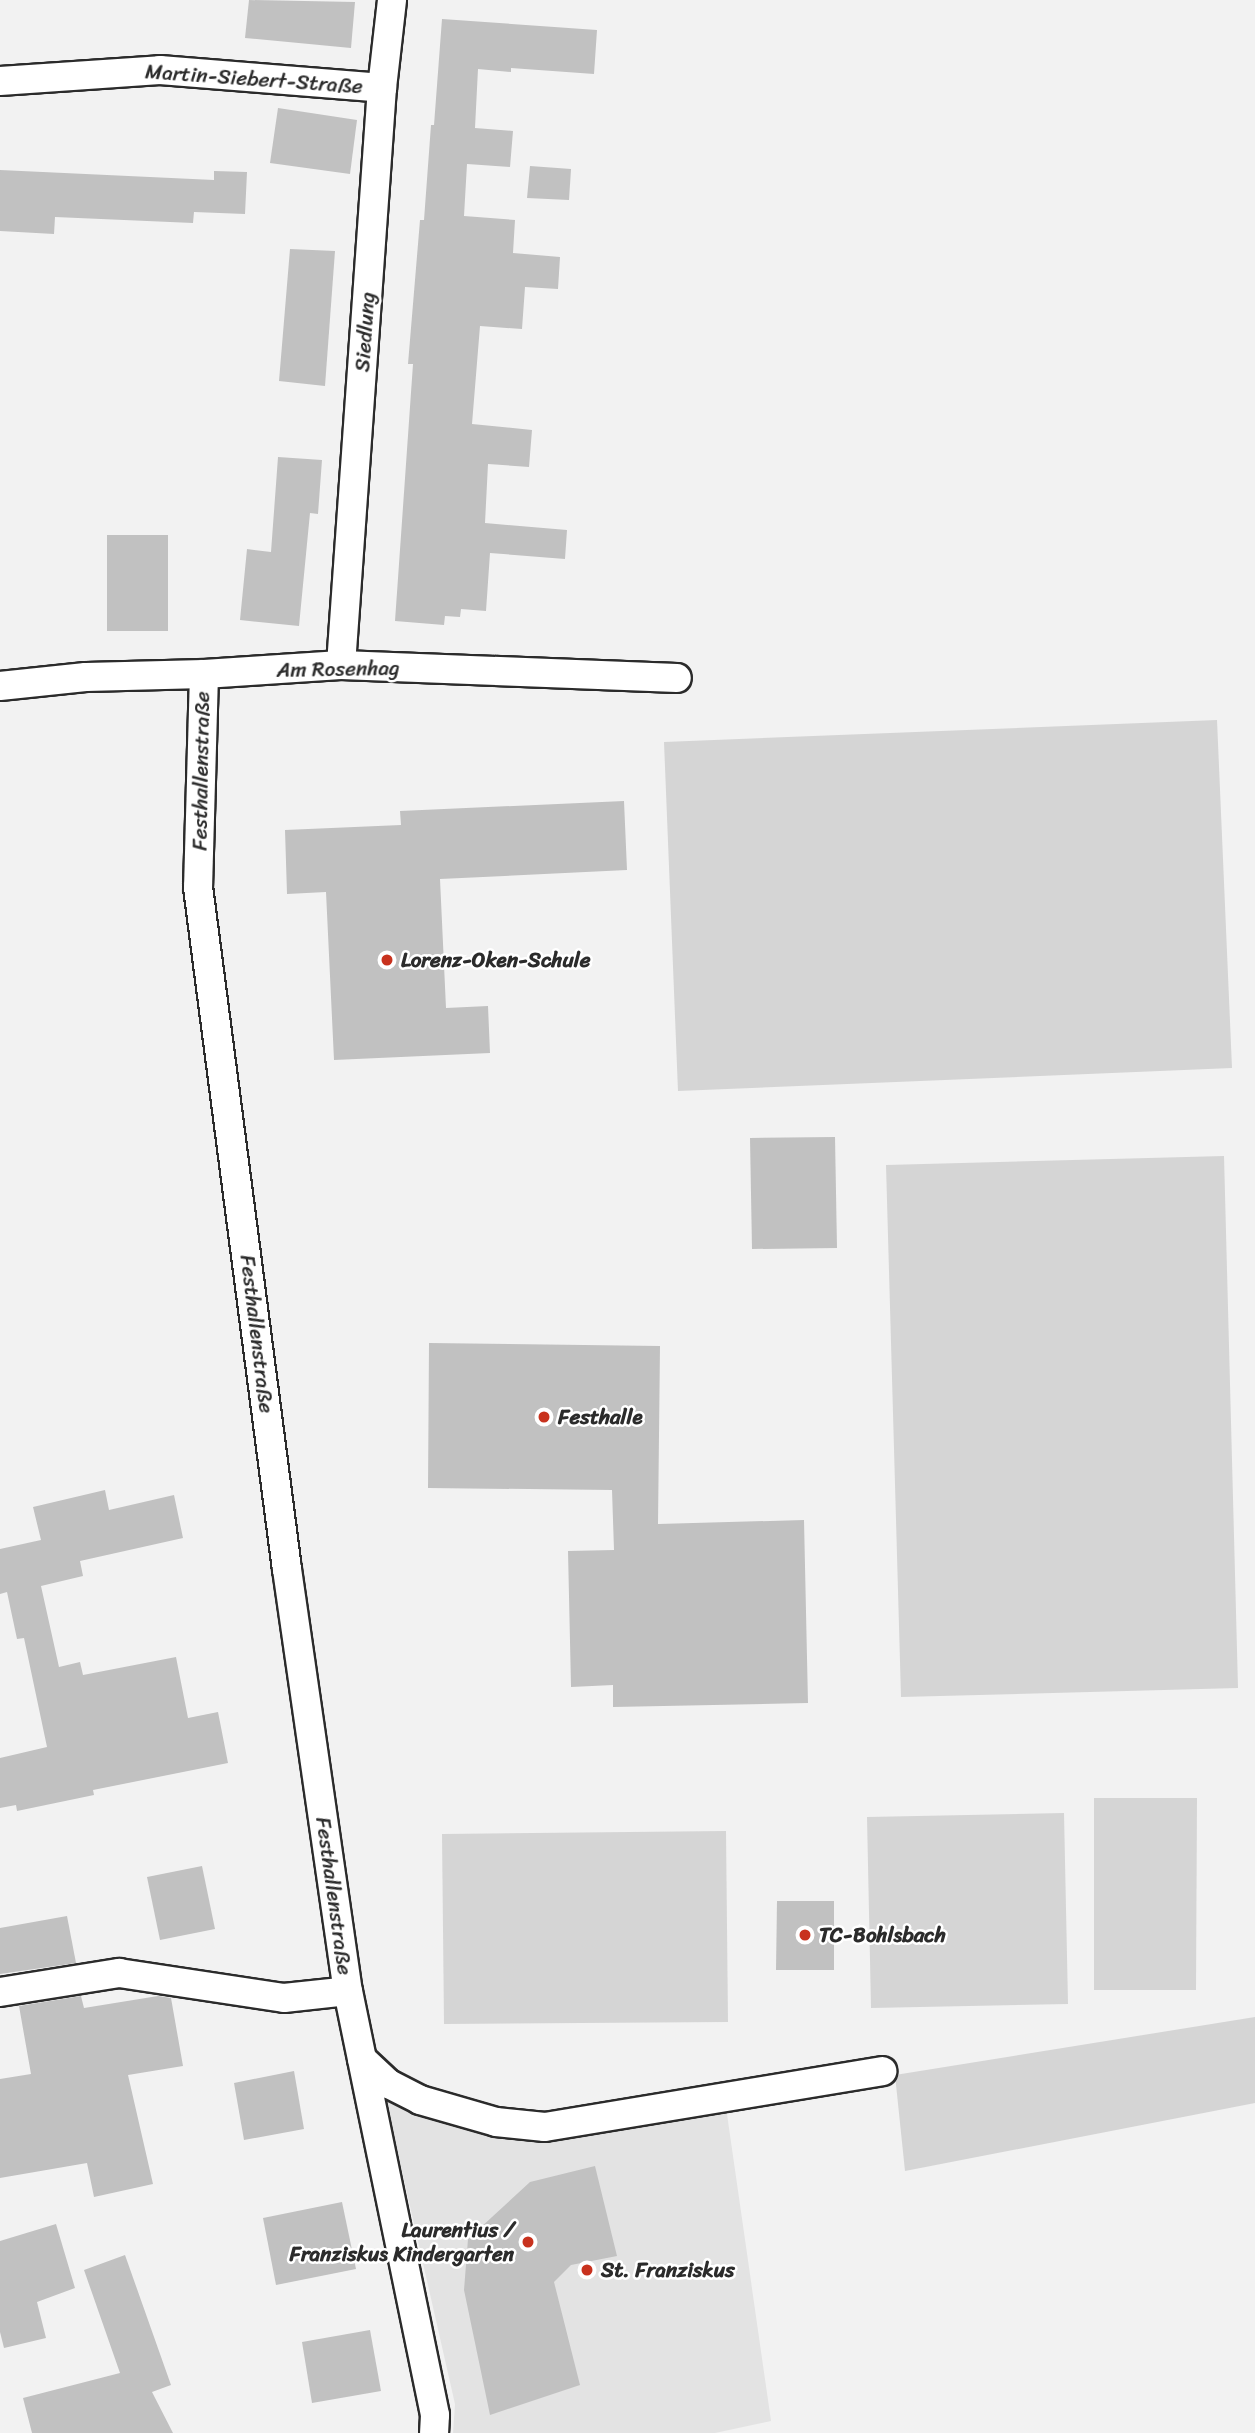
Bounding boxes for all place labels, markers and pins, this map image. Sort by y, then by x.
place label: Lorenz-Oken-Schule [401,947,590,973]
marker: Lorenz-Oken-Schule [379,952,395,968]
place label: Festhalle [558,1404,643,1430]
marker: Festhalle [536,1409,552,1425]
place label: TC-Bohlsbach [819,1922,946,1948]
marker: TC-Bohlsbach [797,1927,813,1943]
place label: Laurentius / Franziskus Kindergarten [289,2217,514,2267]
marker: Laurentius / Franziskus Kindergarten [520,2234,536,2250]
place label: St. Franziskus [601,2257,734,2283]
marker: St. Franziskus [579,2262,595,2278]

